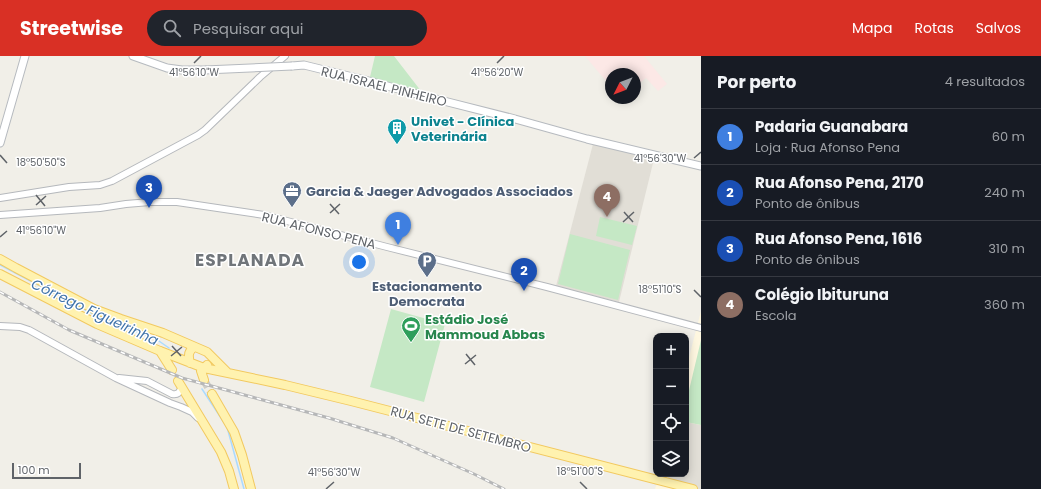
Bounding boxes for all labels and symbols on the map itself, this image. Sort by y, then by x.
street label: RUA ISRAEL PINHEIRO [319,62,449,111]
text: 41°56'10"W [169,65,219,80]
text: 41°56'20"W [471,65,523,80]
north arrow [605,68,641,104]
place label: Univet - Clínica Veterinária [411,112,515,146]
building icon: Univet - Clínica Veterinária [386,117,408,145]
text: 41°56'30"W [634,151,687,166]
text: 18°50'50"S [16,155,66,170]
pin: 3 [136,175,162,208]
office icon: Garcia & Jaeger Advogados Associados [281,180,303,208]
place label: Garcia & Jaeger Advogados Associados [306,182,573,201]
pin: 4 [594,184,620,217]
street label: RUA AFONSO PENA [260,207,378,254]
pin: 1 [385,212,411,245]
text: 41°56'10"W [16,223,66,238]
district label: ESPLANADA [195,248,305,272]
parking icon: Estacionamento Democrata [416,250,438,278]
your location [349,252,369,272]
pin: 2 [511,258,537,291]
water label: Córrego Figueirinha [28,274,163,351]
place label: Estacionamento Democrata [372,277,482,311]
text: 18°51'10"S [639,282,682,297]
place label: Estádio José Mammoud Abbas [425,310,545,344]
sports icon: Estádio José Mammoud Abbas [400,315,422,343]
street label: RUA SETE DE SETEMBRO [388,402,533,457]
scale bar [12,461,81,480]
text: 18°51'00"S [557,464,603,479]
text: 41°56'30"W [308,465,361,480]

